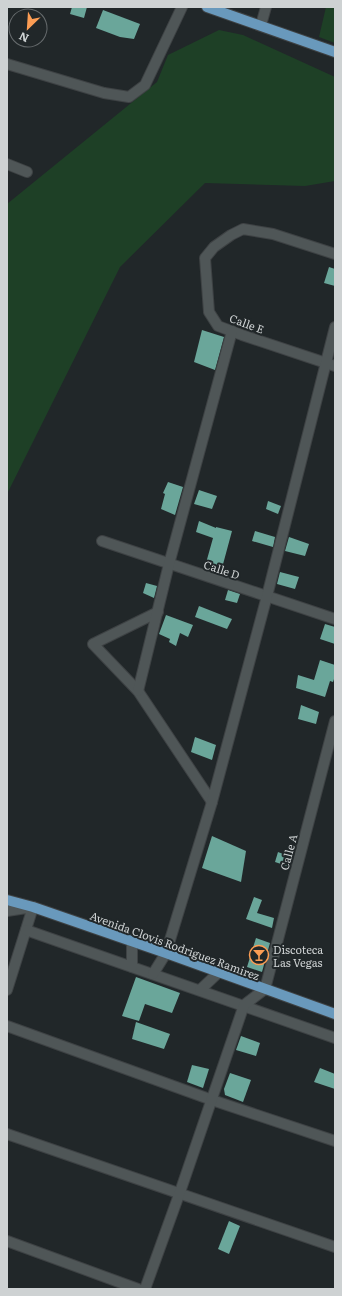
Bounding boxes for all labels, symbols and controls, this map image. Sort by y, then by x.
north arrow [8,8,48,48]
text: N [16,29,31,47]
street label: Calle E [227,309,267,337]
street label: Calle D [202,556,242,582]
street label: Calle A [276,832,300,872]
street label: Avenida Clovis Rodriguez Ramirez [88,907,263,983]
place label: Discoteca Las Vegas [273,941,323,970]
bar icon: Discoteca Las Vegas [248,944,270,966]

